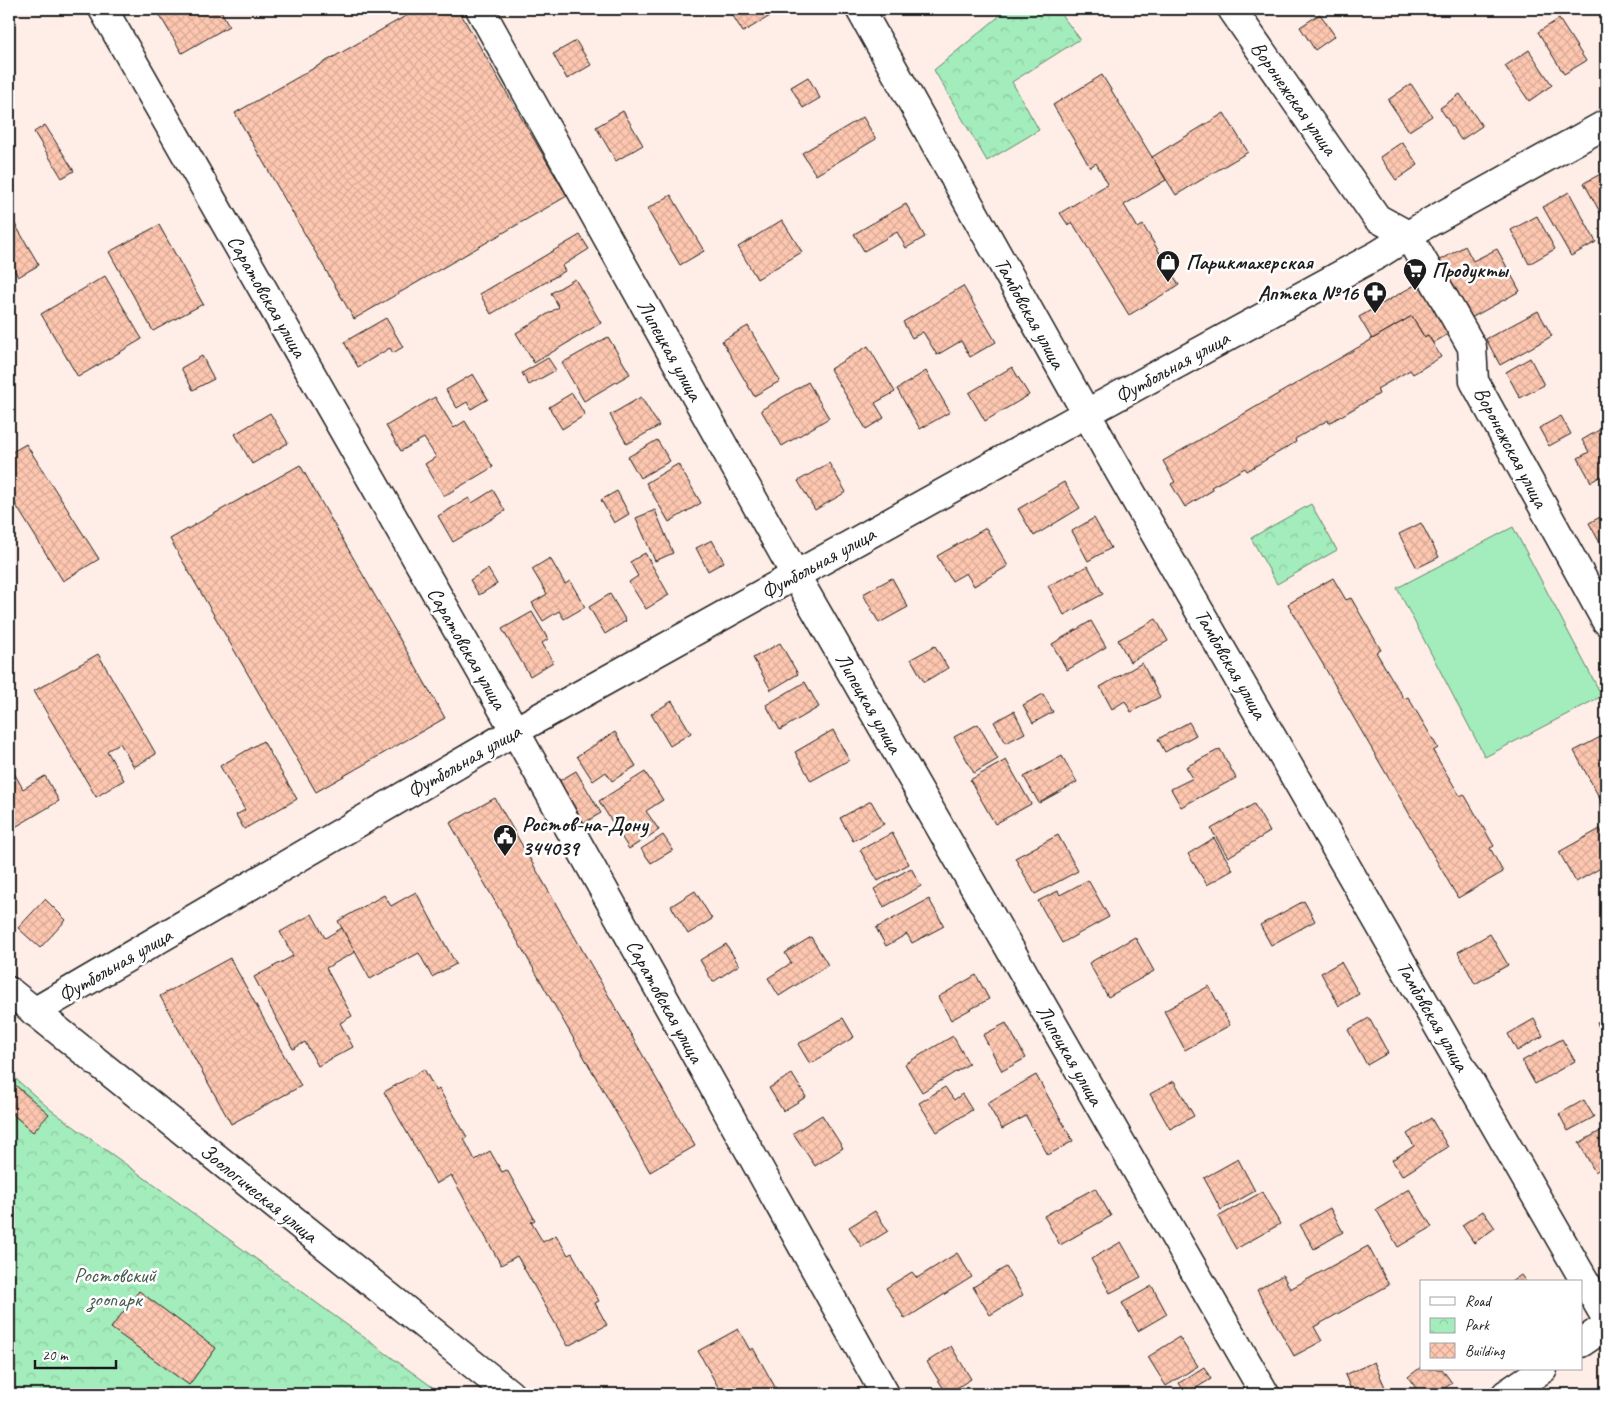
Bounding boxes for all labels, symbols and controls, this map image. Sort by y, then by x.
street label: Воронежская улица [1245,36,1344,161]
street label: Саратовская улица [221,230,313,363]
shop icon: Парикмахерская [1155,249,1181,283]
place label: Парикмахерская [1186,249,1314,275]
street label: Тамбовская улица [989,253,1072,375]
supermarket icon: Продукты [1402,257,1428,291]
place label: Продукты [1432,257,1510,284]
place label: Аптека №16 [1258,280,1360,306]
pharmacy icon: Аптека №16 [1362,280,1388,314]
street label: Липецкая улица [632,295,709,407]
street label: Футбольная улица [1110,324,1235,409]
street label: Воронежская улица [1468,382,1555,513]
street label: Футбольная улица [756,520,881,605]
street label: Саратовская улица [421,582,513,715]
street label: Тамбовская улица [1189,604,1274,725]
street label: Липецкая улица [830,648,909,759]
street label: Футбольная улица [403,717,527,804]
place label: Ростов-на-Дону 344039 [522,811,650,861]
public building icon: Ростов-на-Дону 344039 [492,823,518,857]
street label: Футбольная улица [54,921,178,1008]
street label: Саратовская улица [620,935,710,1069]
street label: Тамбовская улица [1391,956,1476,1077]
street label: Липецкая улица [1031,1000,1110,1111]
street label: Зоологическая улица [195,1138,324,1249]
park label: Ростовский зоопарк [74,1262,157,1313]
legend [1420,1280,1582,1370]
text: Road [1465,1292,1492,1311]
text: Park [1465,1316,1490,1335]
scale bar [35,1338,116,1370]
text: Building [1465,1342,1505,1361]
text: 20 m [42,1346,69,1365]

